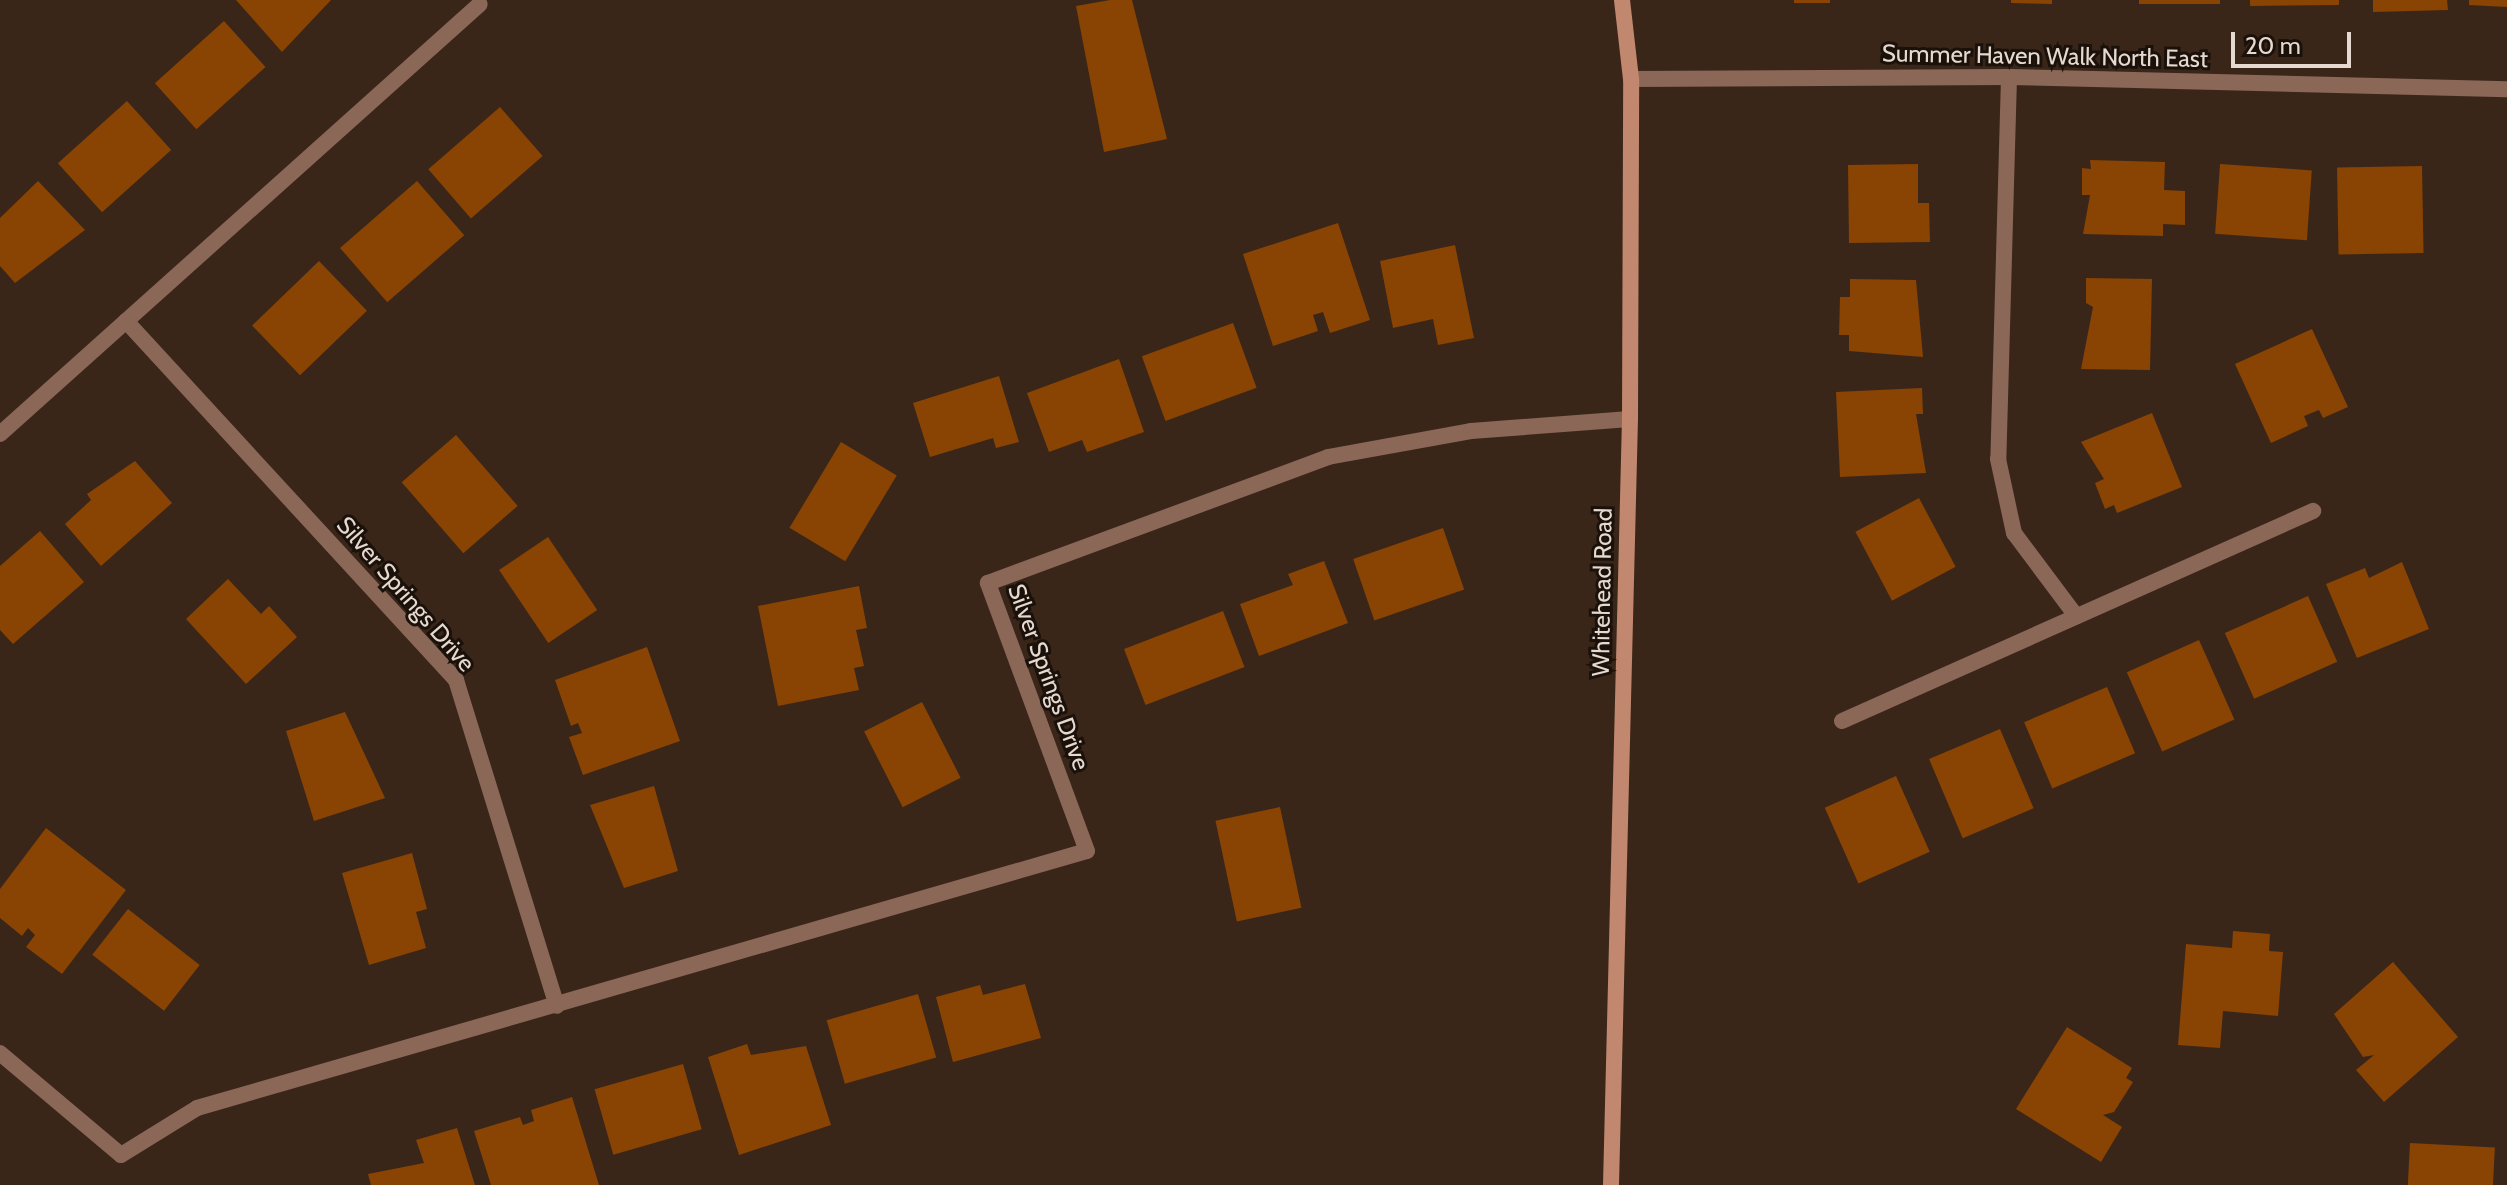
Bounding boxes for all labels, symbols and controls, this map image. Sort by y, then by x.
scale bar [2235,16,2355,66]
text: 20 m [2245,31,2301,60]
street label: Summer Haven Walk North East [1882,39,2208,73]
street label: Whitehead Road [1586,507,1618,677]
street label: Silver Springs Drive [331,511,481,677]
street label: Silver Springs Drive [1002,580,1096,774]

